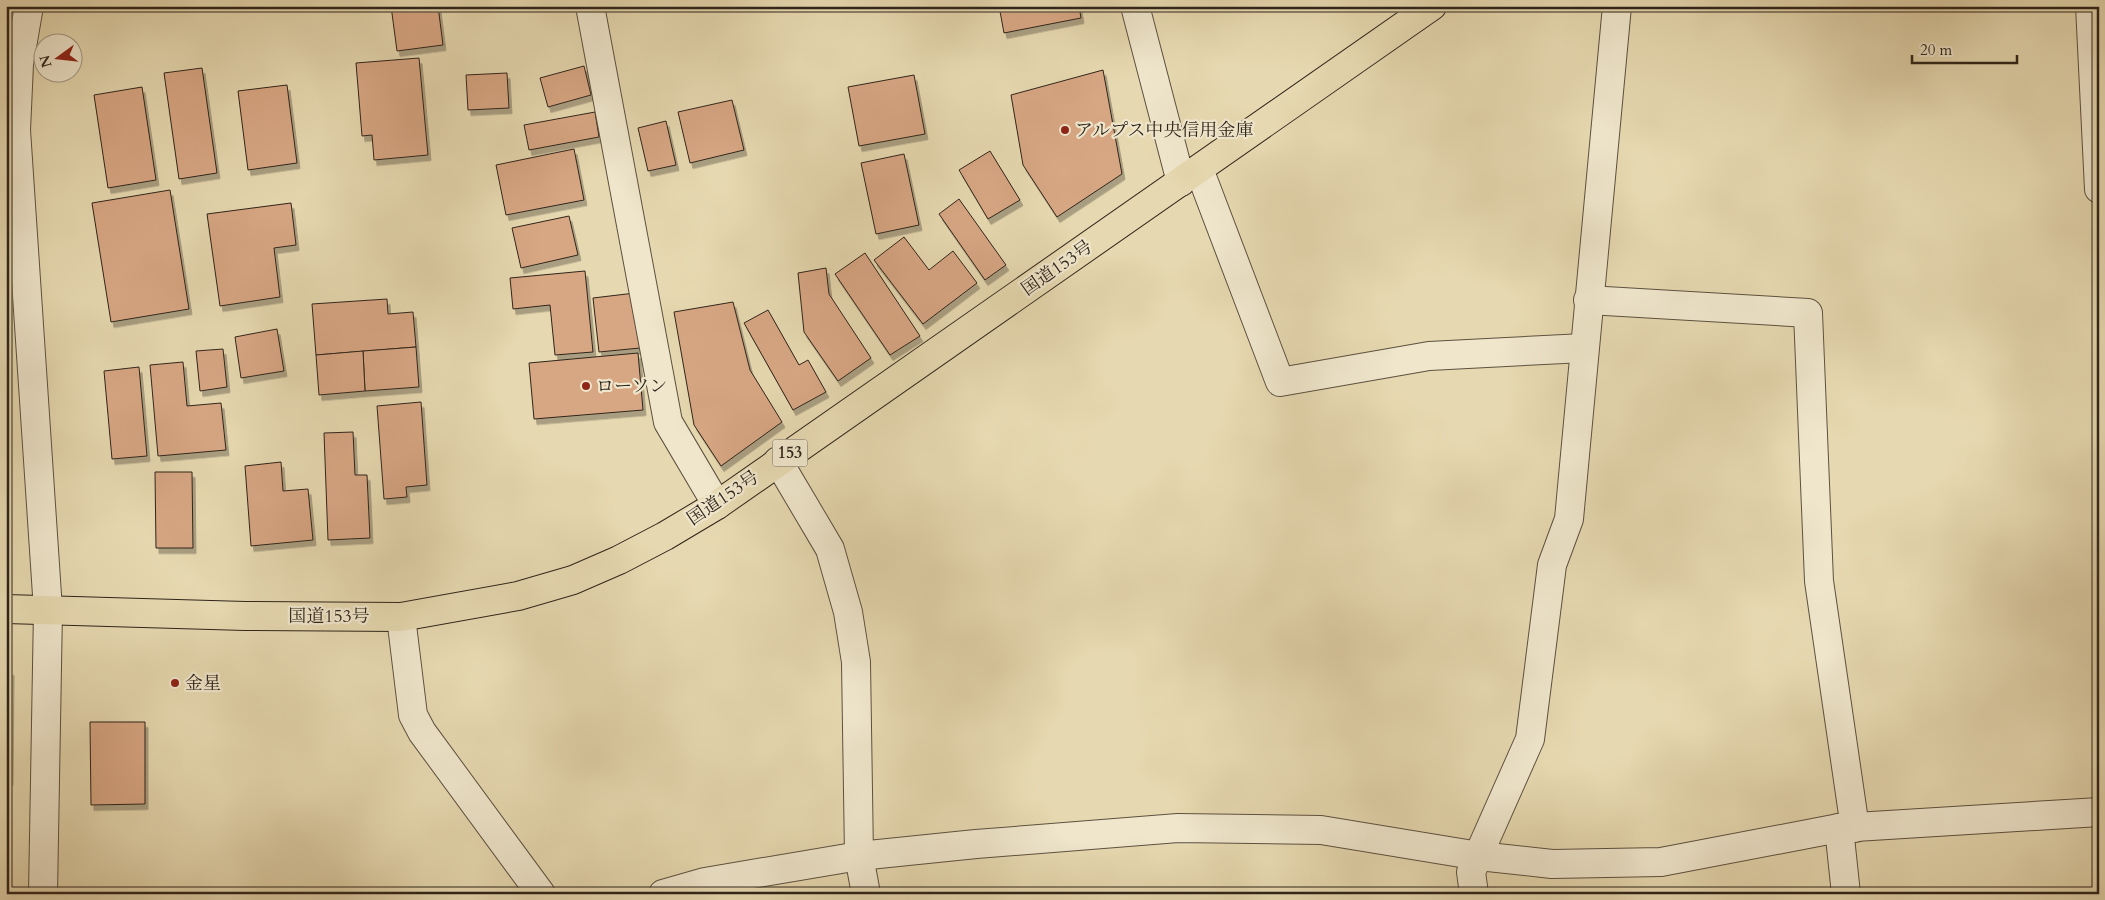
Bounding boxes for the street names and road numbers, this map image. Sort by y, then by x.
street label: 国道153号 [1016,234,1098,302]
road number: 153 [772,439,808,466]
street label: 国道153号 [682,465,764,531]
street label: 国道153号 [288,604,370,629]

